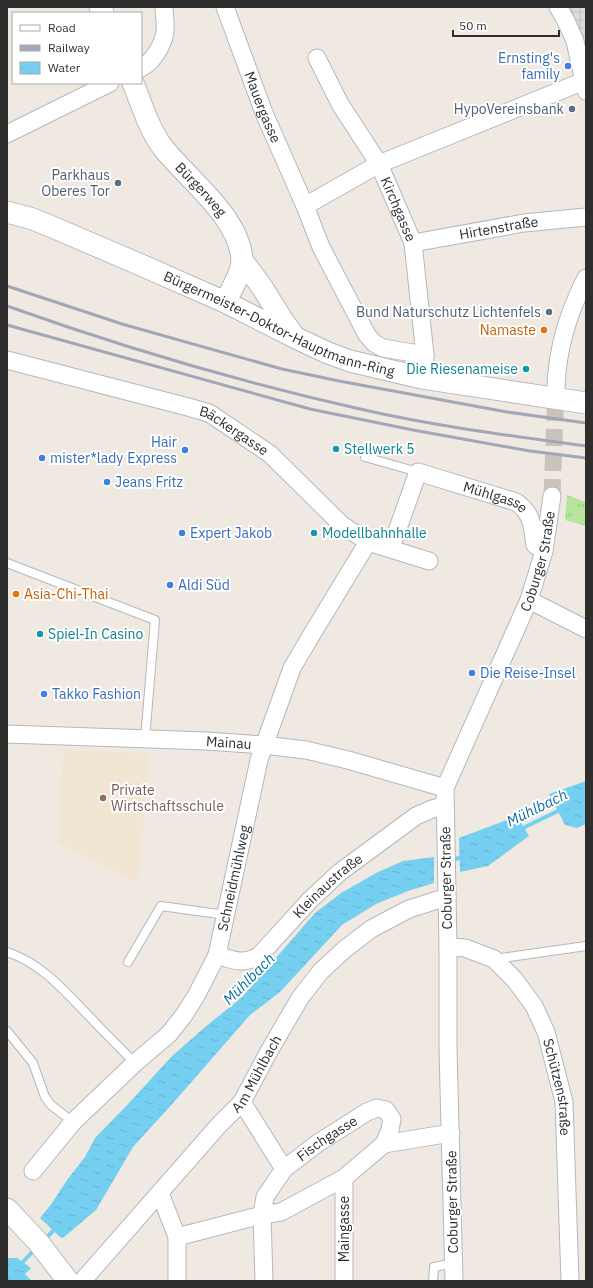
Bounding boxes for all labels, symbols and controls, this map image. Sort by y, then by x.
legend [12,12,142,84]
scale bar [453,12,559,38]
text: 50 m [459,18,487,33]
text: Road [48,20,76,35]
text: Railway [48,40,90,55]
place label: Ernsting's family [498,49,560,83]
text: Water [48,60,81,75]
marker: Ernsting's family [563,61,573,71]
street label: Mauergasse [240,69,285,146]
place label: HypoVereinsbank [454,100,565,118]
marker: HypoVereinsbank [567,104,577,114]
street label: Bürgerweg [171,158,231,221]
place label: Parkhaus Oberes Tor [41,166,110,200]
street label: Kirchgasse [377,174,420,244]
marker: Parkhaus Oberes Tor [113,178,123,188]
street label: Hirtenstraße [458,213,539,244]
street label: Bürgermeister-Doktor-Hauptmann-Ring [161,267,397,380]
place label: Bund Naturschutz Lichtenfels [356,303,541,321]
marker: Bund Naturschutz Lichtenfels [544,307,554,317]
place label: Namaste [480,321,536,339]
marker: Namaste [539,325,549,335]
place label: Die Riesenameise [406,360,518,378]
marker: Die Riesenameise [521,364,531,374]
street label: Bäckergasse [197,402,272,460]
place label: Hair Express [127,433,177,467]
place label: Stellwerk 5 [344,440,415,458]
marker: Stellwerk 5 [331,444,341,454]
marker: Hair Express [180,445,190,455]
place label: mister*lady [50,449,123,467]
marker: mister*lady [37,453,47,463]
place label: Jeans Fritz [115,473,183,491]
marker: Jeans Fritz [102,477,112,487]
street label: Mühlgasse [461,477,532,517]
street label: Coburger Straße [516,509,559,614]
place label: Expert Jakob [190,524,272,542]
place label: Modellbahnhalle [322,524,427,542]
marker: Expert Jakob [177,528,187,538]
marker: Modellbahnhalle [309,528,319,538]
place label: Aldi Süd [178,576,230,594]
marker: Aldi Süd [165,580,175,590]
place label: Asia-Chi-Thai [24,585,108,603]
marker: Asia-Chi-Thai [11,589,21,599]
place label: Spiel-In Casino [48,625,144,643]
marker: Spiel-In Casino [35,629,45,639]
place label: Die Reise-Insel [480,664,576,682]
marker: Die Reise-Insel [467,668,477,678]
place label: Takko Fashion [52,685,141,703]
marker: Takko Fashion [39,689,49,699]
street label: Mainau [205,732,252,753]
place label: Private Wirtschaftsschule [111,781,224,815]
water label: Mühlbach [503,785,570,831]
marker: Private Wirtschaftsschule [98,793,108,803]
street label: Schneidmühlweg [213,823,254,933]
street label: Coburger Straße [436,826,456,930]
street label: Kleinaustraße [289,849,366,922]
water label: Mühlbach [219,949,279,1009]
street label: Am Mühlbach [228,1032,285,1116]
street label: Schützenstraße [539,1037,574,1136]
street label: Fischgasse [293,1111,361,1165]
street label: Coburger Straße [442,1150,462,1254]
street label: Maingasse [335,1196,353,1262]

